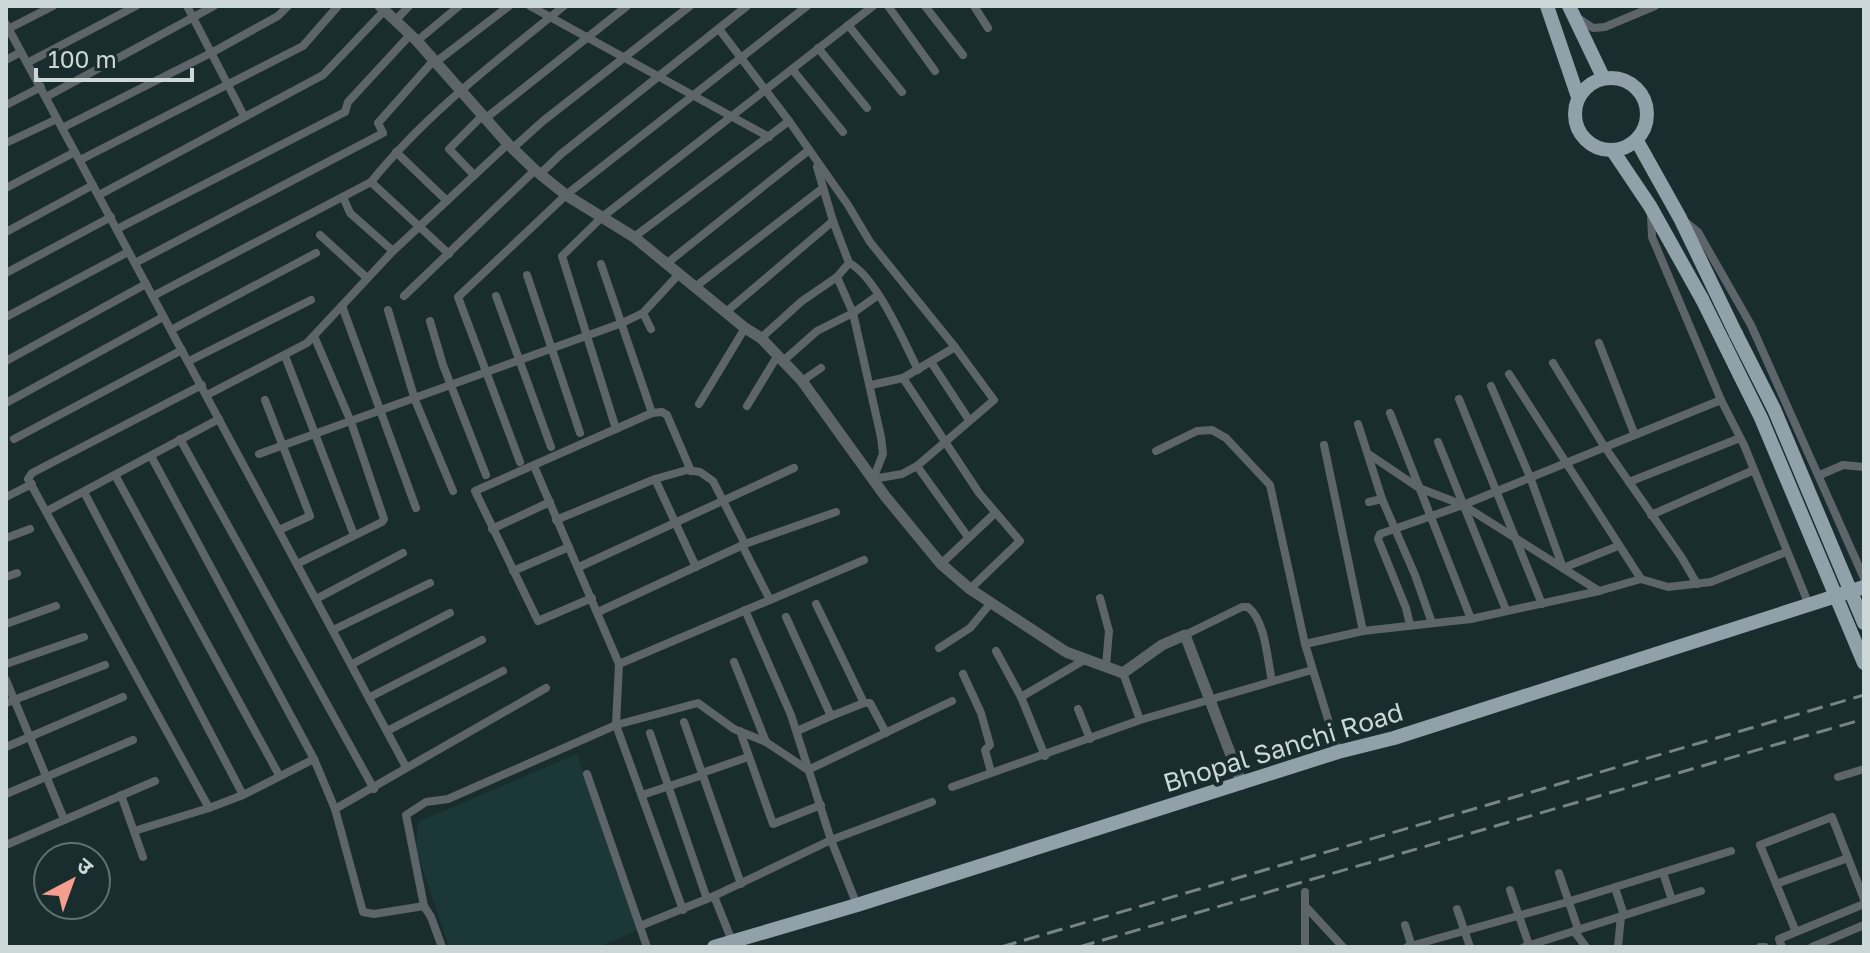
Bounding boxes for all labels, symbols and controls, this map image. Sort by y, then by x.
scale bar [36,32,192,82]
text: 100 m [48,44,117,73]
street label: Bhopal Sanchi Road [1159,696,1407,798]
north arrow [32,841,112,921]
text: उ [72,851,100,881]

